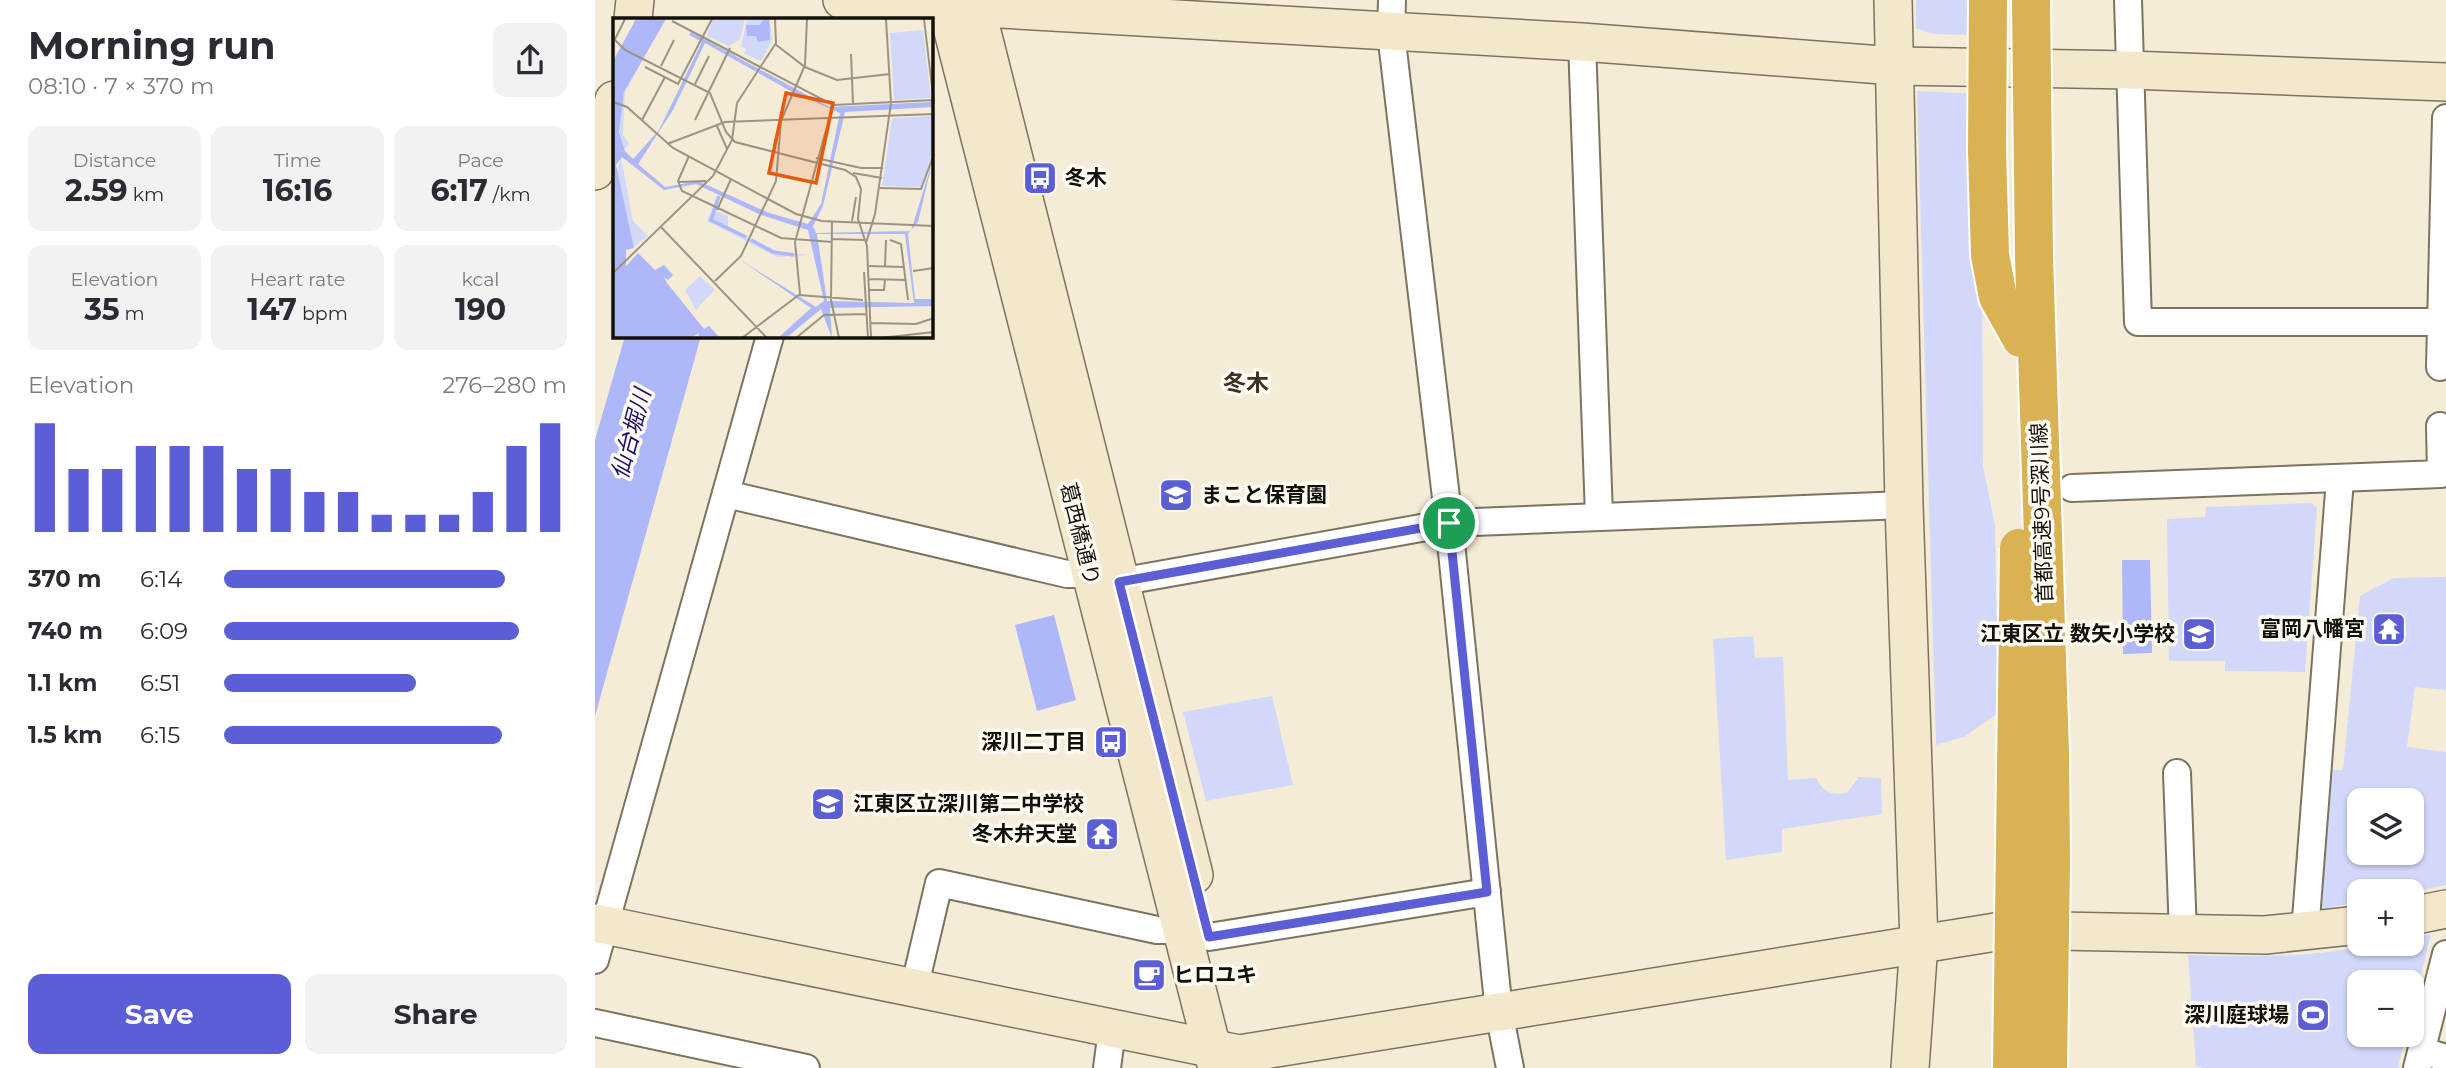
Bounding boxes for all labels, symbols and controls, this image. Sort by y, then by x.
inset map [613,18,933,338]
text: Morning run [28,22,276,69]
button: share [493,23,567,97]
text: 08:10 · 7 × 370 m [28,72,214,100]
text: Distance [73,149,156,172]
text: Time [274,149,321,172]
text: Pace [457,149,504,172]
bus stop icon: 冬木 [1021,159,1059,197]
place label: 冬木 [1065,165,1107,190]
text: 2.59 [65,172,128,209]
text: 16:16 [263,172,332,209]
text: 6:17 [430,172,488,209]
text: km [128,183,164,206]
text: /km [488,183,531,206]
text: Elevation [71,268,158,291]
text: Heart rate [250,268,345,291]
text: kcal [462,268,499,291]
text: 35 [84,291,120,328]
text: 147 [247,291,297,328]
text: 190 [455,291,506,328]
text: m [120,302,145,325]
text: bpm [297,302,348,325]
district label: 冬木 [1223,369,1269,397]
text: Elevation [28,371,134,399]
text: 276–280 m [442,371,567,399]
water label: 仙台堀川 [606,383,657,482]
street label: 首都高速9号深川線 [2026,422,2057,604]
school or university icon: まこと保育園 [1157,476,1195,514]
street label: 葛西橋通り [1056,480,1105,588]
place label: まこと保育園 [1201,482,1327,507]
pin [1419,493,1479,553]
icon: arrive [1430,504,1468,542]
text: 370 m [28,565,101,593]
text: 6:14 [140,565,182,593]
temple icon: 富岡八幡宮 [2370,610,2408,648]
school or university icon: 江東区立 数矢小学校 [2180,615,2218,653]
place label: 富岡八幡宮 [2260,616,2365,641]
text: 740 m [28,617,103,645]
text: 6:09 [140,617,188,645]
place label: 江東区立 数矢小学校 [1980,621,2175,646]
text: 1.1 km [28,669,97,697]
text: 6:51 [140,669,180,697]
text: 1.5 km [28,721,102,749]
text: 6:15 [140,721,180,749]
bus stop icon: 深川二丁目 [1092,723,1130,761]
place label: 深川二丁目 [981,729,1086,754]
school or university icon: 江東区立深川第二中学校 [809,785,847,823]
map controls [2347,788,2424,1047]
button: layers [2347,788,2424,865]
place label: 江東区立深川第二中学校 [853,791,1084,816]
temple icon: 冬木弁天堂 [1083,815,1121,853]
place label: 冬木弁天堂 [972,821,1077,846]
button: + [2347,879,2424,956]
cafe icon: ヒロユキ [1130,956,1168,994]
place label: ヒロユキ [1173,962,1257,987]
button: − [2347,970,2424,1047]
button: Save [28,974,291,1054]
button: Share [305,974,567,1054]
sports icon: 深川庭球場 [2294,996,2332,1034]
place label: 深川庭球場 [2184,1002,2289,1027]

